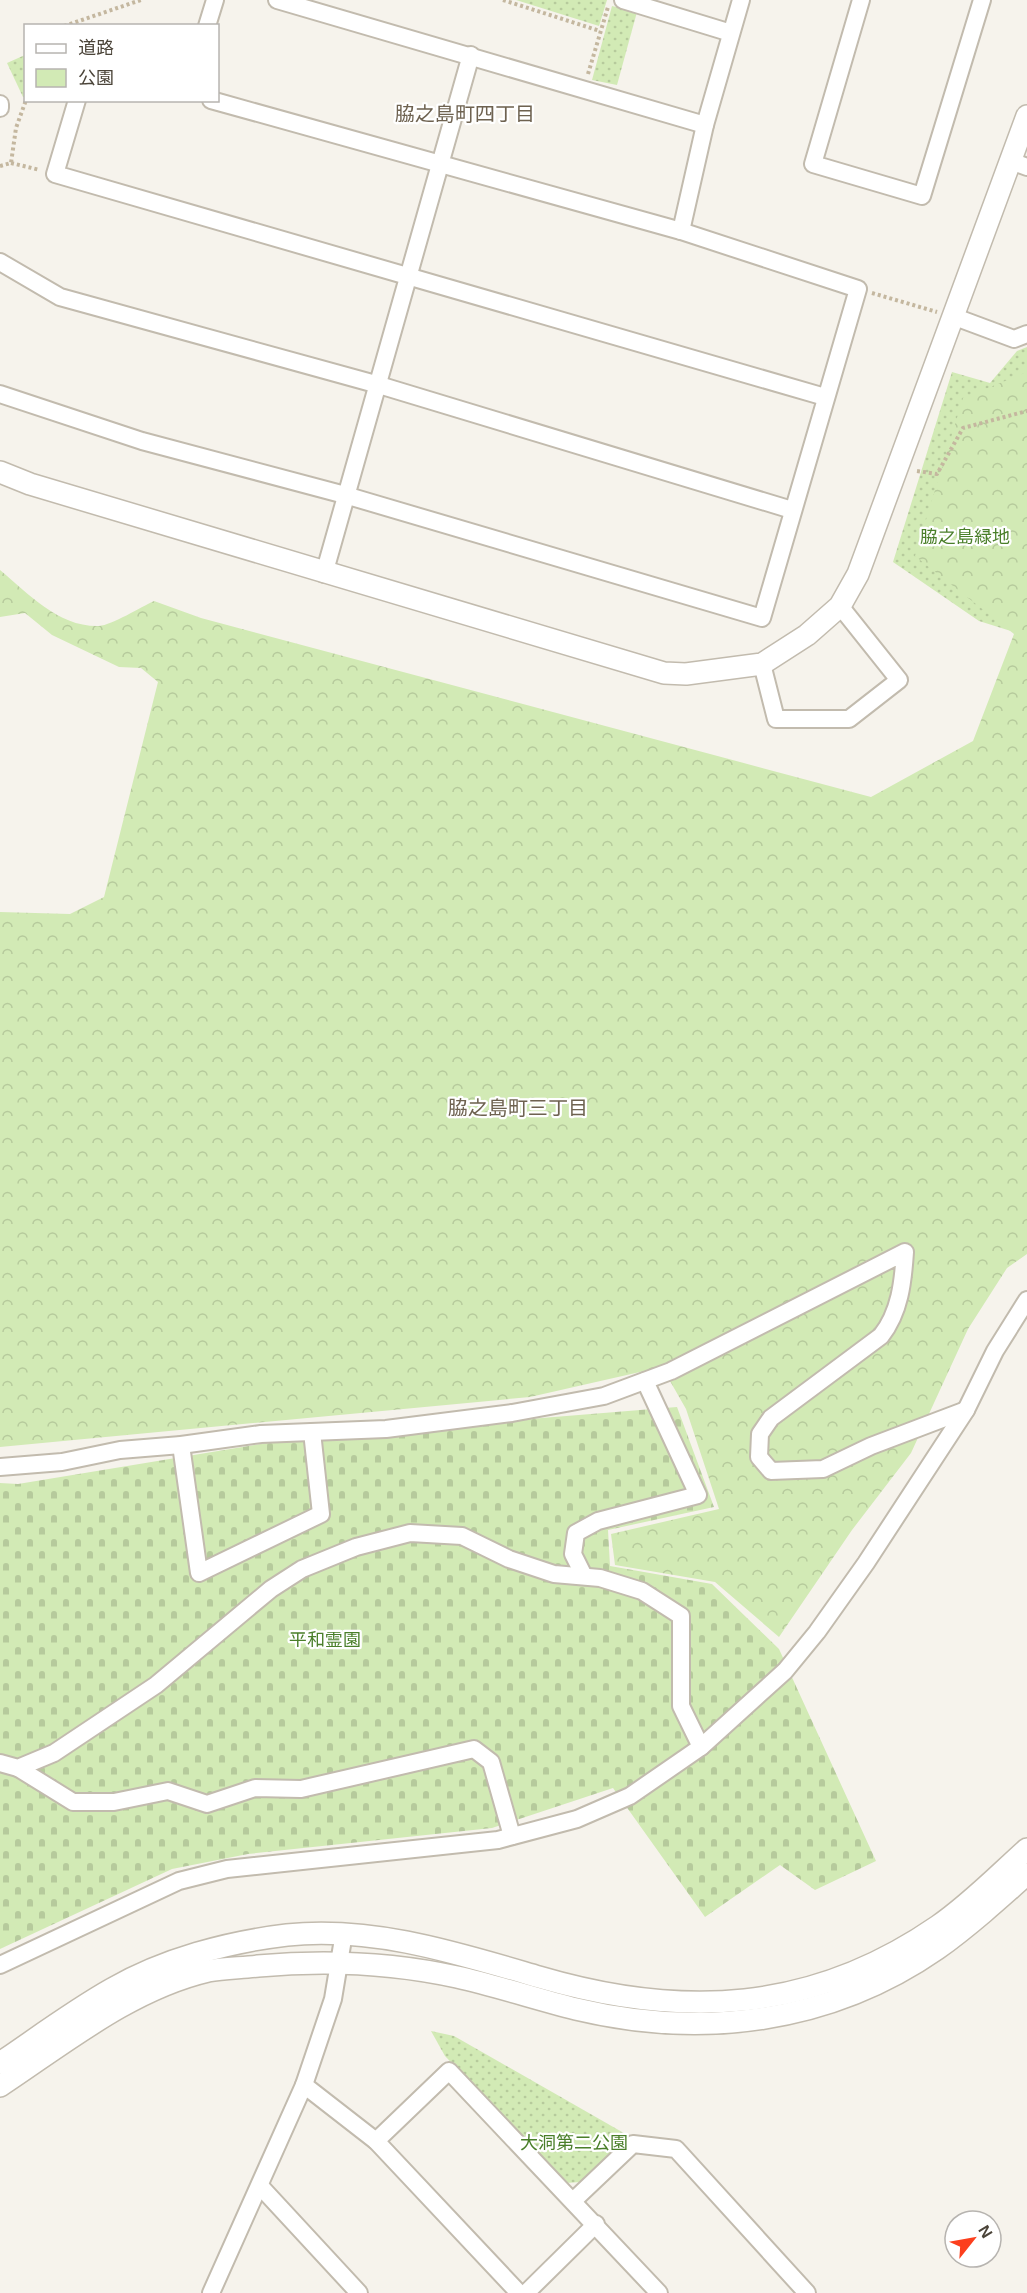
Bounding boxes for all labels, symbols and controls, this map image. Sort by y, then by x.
legend [24,24,219,102]
text: 道路 [78,38,114,58]
text: 公園 [78,68,114,88]
district label: 脇之島町四丁目 [395,103,535,125]
park label: 脇之島緑地 [920,527,1010,547]
district label: 脇之島町三丁目 [448,1097,588,1119]
park label: 平和霊園 [289,1630,361,1650]
park label: 大洞第二公園 [520,2133,628,2153]
north arrow [943,2209,1003,2269]
text: N [975,2222,996,2241]

